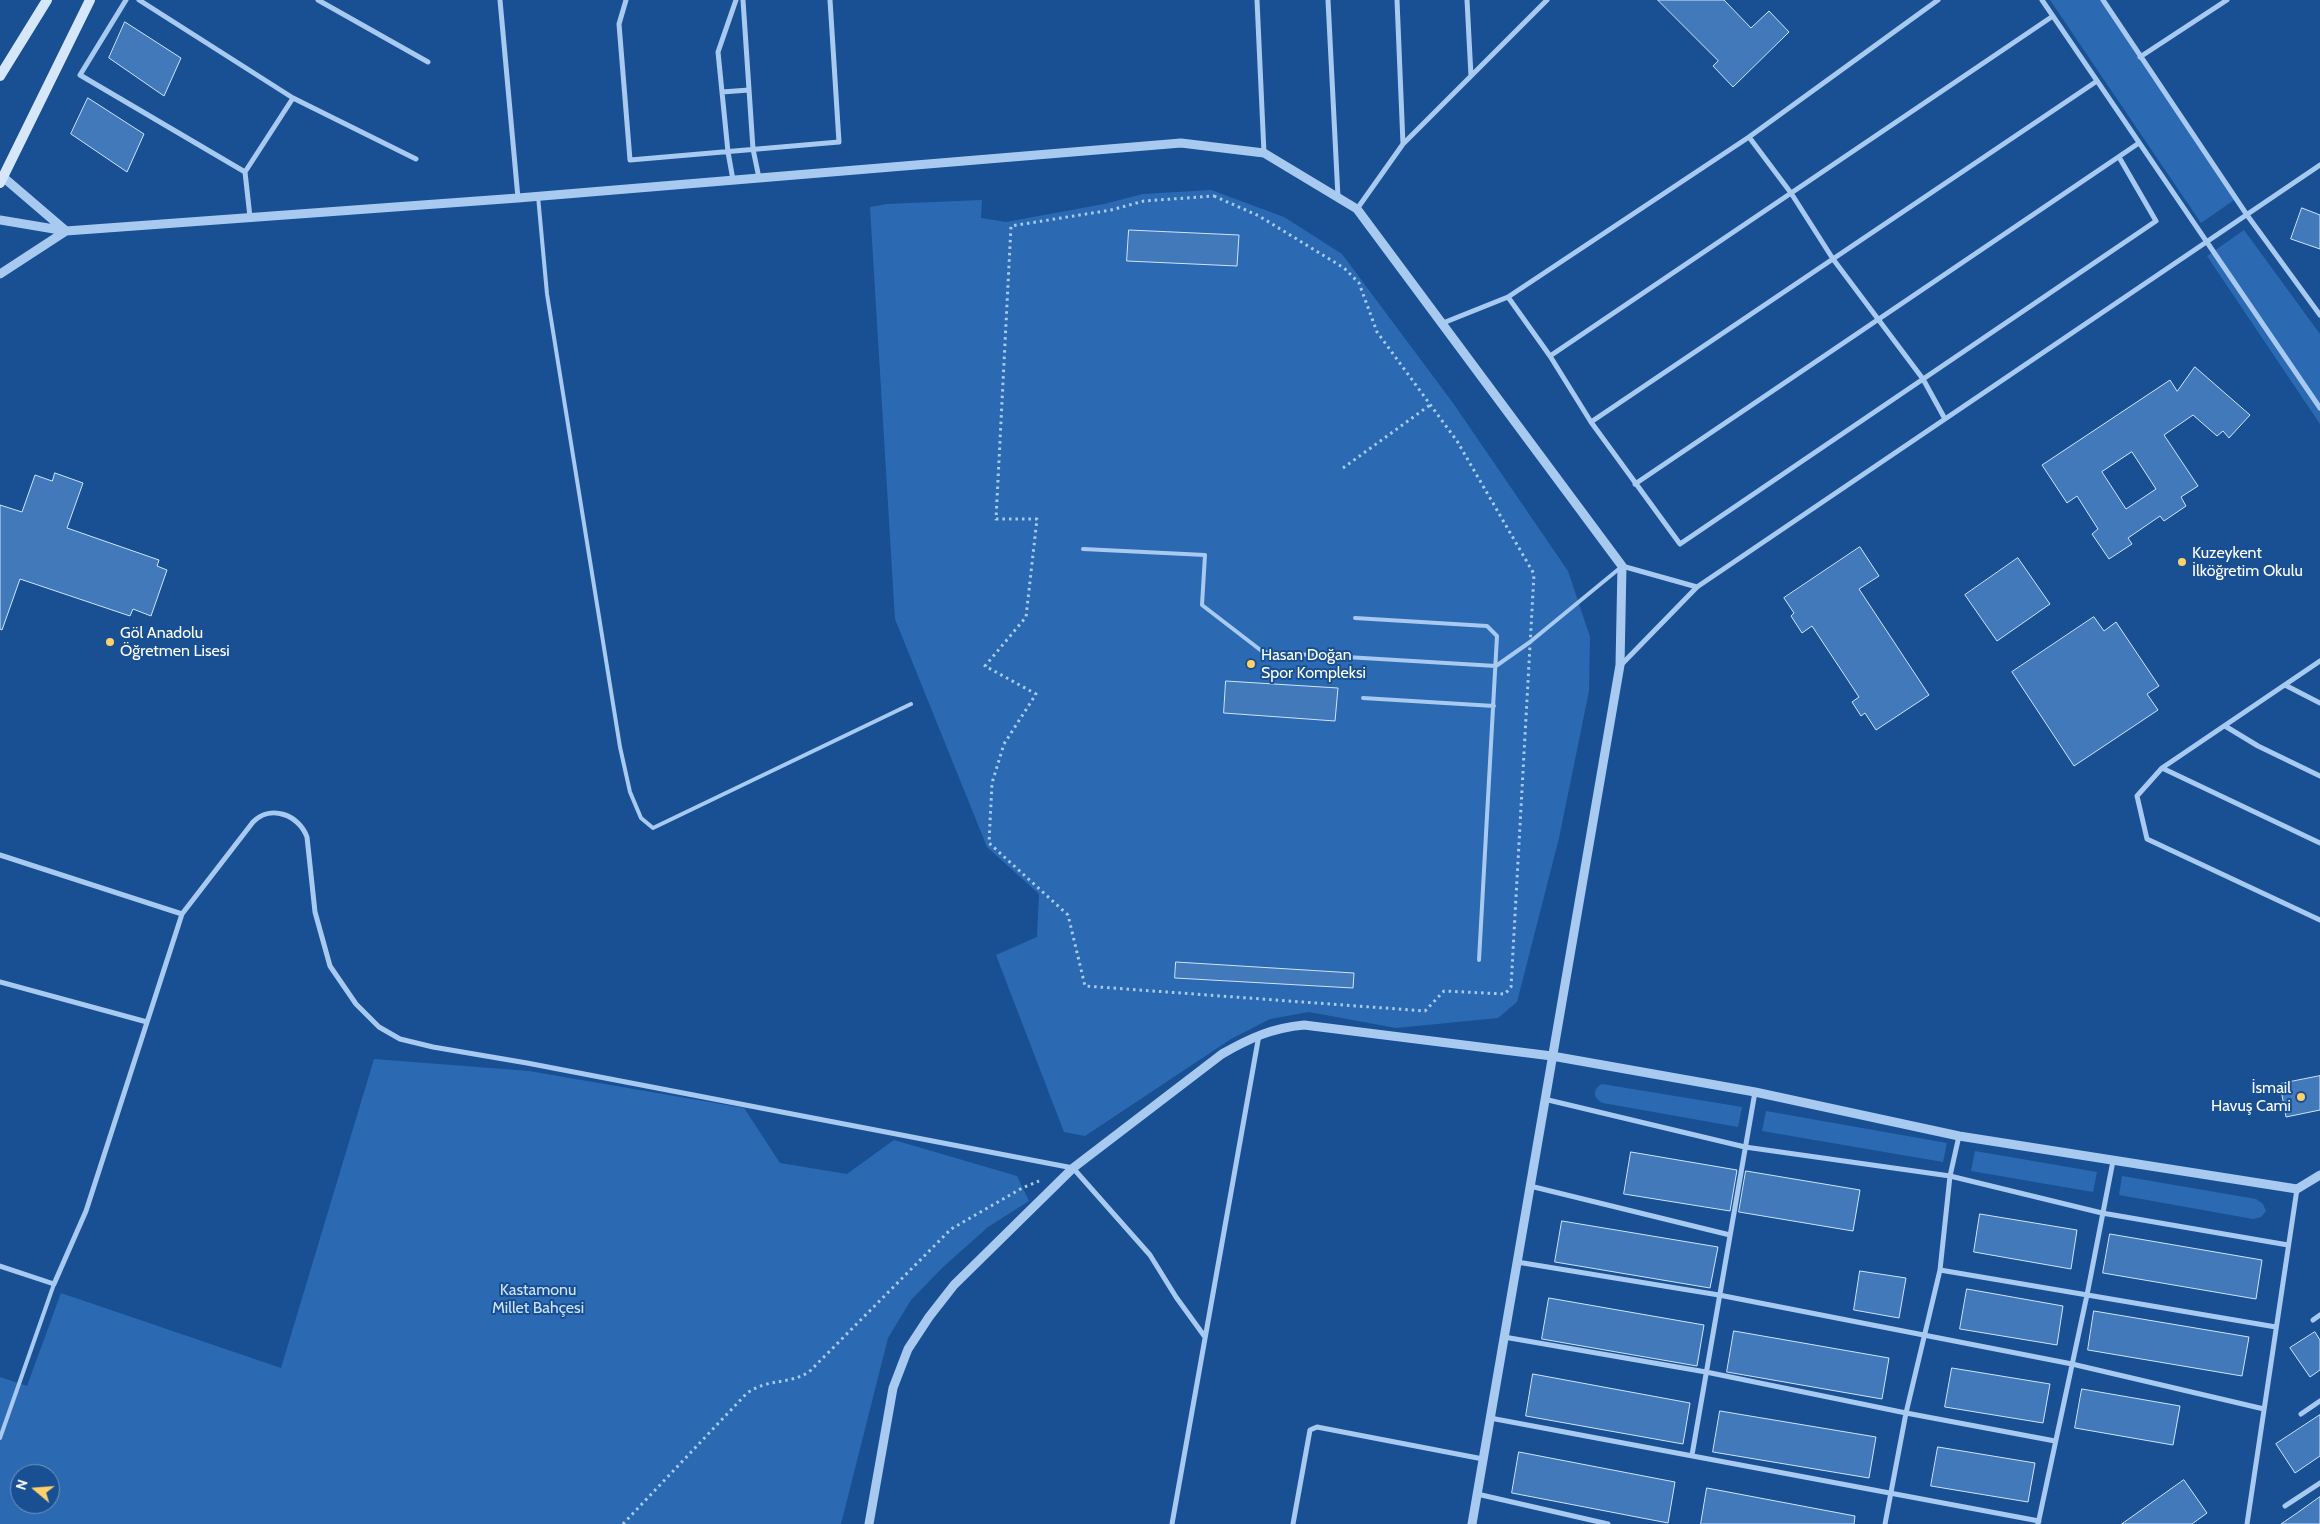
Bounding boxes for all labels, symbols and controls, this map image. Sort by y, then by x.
place label: Kuzeykent İlköğretim Okulu [2192,543,2303,581]
marker: Kuzeykent İlköğretim Okulu [2176,556,2188,568]
place label: Göl Anadolu Öğretmen Lisesi [120,623,230,661]
marker: Göl Anadolu Öğretmen Lisesi [104,636,116,648]
place label: Hasan Doğan Spor Kompleksi [1261,645,1366,683]
marker: Hasan Doğan Spor Kompleksi [1245,658,1257,670]
place label: İsmail Havuş Cami [2211,1078,2291,1116]
marker: İsmail Havuş Cami [2295,1091,2307,1103]
park label: Kastamonu Millet Bahçesi [492,1280,584,1318]
north arrow [10,1464,60,1514]
text: N [12,1477,32,1492]

